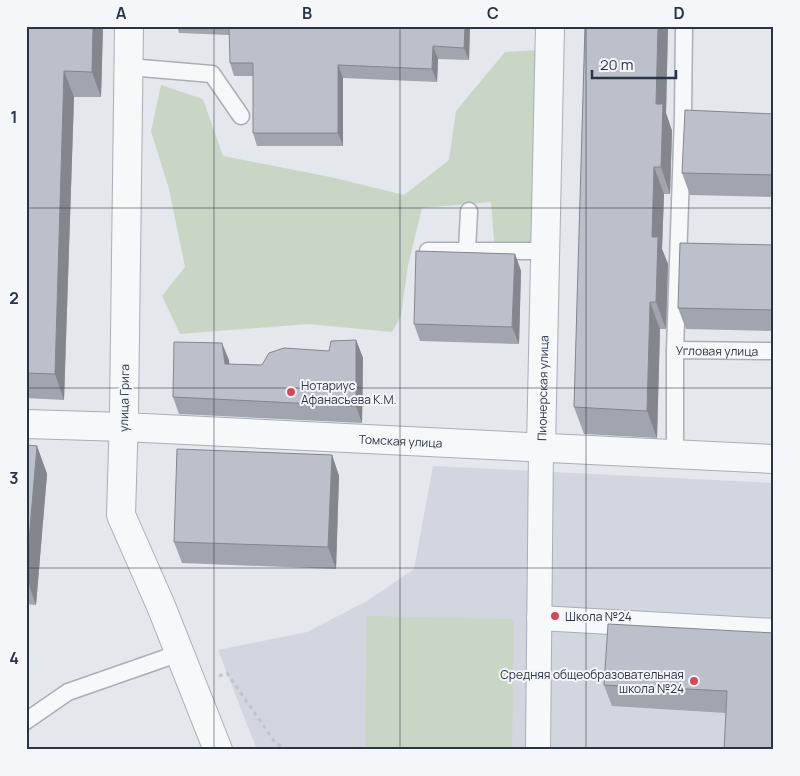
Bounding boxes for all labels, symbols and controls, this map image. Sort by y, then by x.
text: A [116,2,127,24]
text: B [302,2,312,24]
text: C [487,2,499,24]
text: D [673,2,685,24]
scale bar [592,48,676,80]
text: 20 m [600,54,633,75]
text: 1 [10,106,18,128]
text: 2 [9,287,19,309]
street label: Пионерская улица [533,335,552,441]
street label: Угловая улица [676,342,758,359]
street label: улица Грига [115,364,133,432]
place label: Нотариус Афанасьева К.М. [301,377,397,408]
marker: Нотариус Афанасьева К.М. [285,386,297,398]
street label: Томская улица [358,430,443,451]
text: 3 [9,467,19,489]
place label: Школа №24 [565,608,632,625]
marker: Школа №24 [549,610,561,622]
text: 4 [9,647,19,669]
place label: Средняя общеобразовательная школа №24 [500,666,684,697]
marker: Средняя общеобразовательная школа №24 [688,675,700,687]

